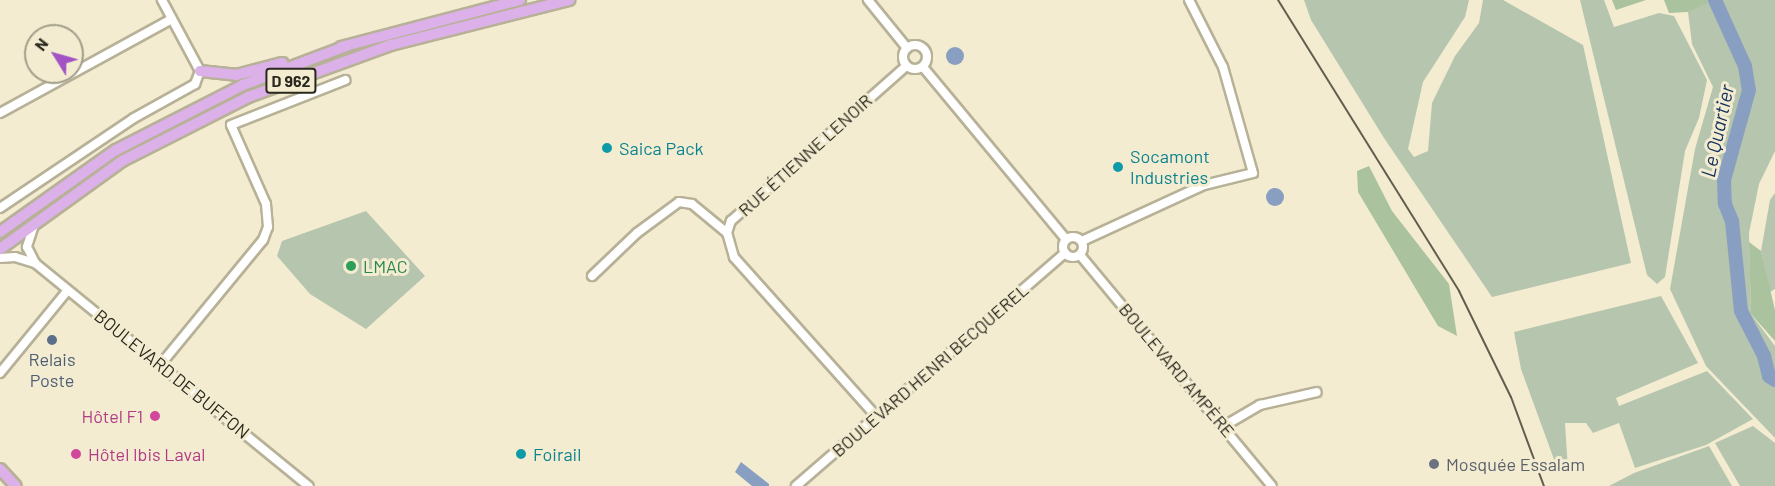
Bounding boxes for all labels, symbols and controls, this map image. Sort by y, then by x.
north arrow [24,24,84,84]
text: N [30,34,52,54]
road number: D 962 [264,68,318,94]
water label: Le Quartier [1695,82,1739,180]
street label: RUE ÉTIENNE LENOIR [734,89,876,221]
place label: Saica Pack [619,137,704,159]
marker: Saica Pack [600,141,614,155]
place label: Socamont Industries [1130,146,1210,188]
marker: Socamont Industries [1111,160,1125,174]
place label: LMAC [363,255,408,277]
marker: LMAC [344,259,358,273]
street label: BOULEVARD HENRI BECQUEREL [827,279,1033,461]
street label: BOULEVARD AMPÈRE [1115,299,1239,441]
street label: BOULEVARD DE BUFFON [90,305,254,443]
marker: Relais Poste [45,333,59,347]
place label: Relais Poste [28,349,76,392]
place label: Hôtel F1 [82,405,143,427]
marker: Hôtel F1 [148,409,162,423]
place label: Hôtel Ibis Laval [88,443,205,465]
place label: Foirail [533,443,581,465]
marker: Hôtel Ibis Laval [69,447,83,461]
marker: Foirail [514,447,528,461]
place label: Mosquée Essalam [1446,453,1585,475]
marker: Mosquée Essalam [1427,457,1441,471]

